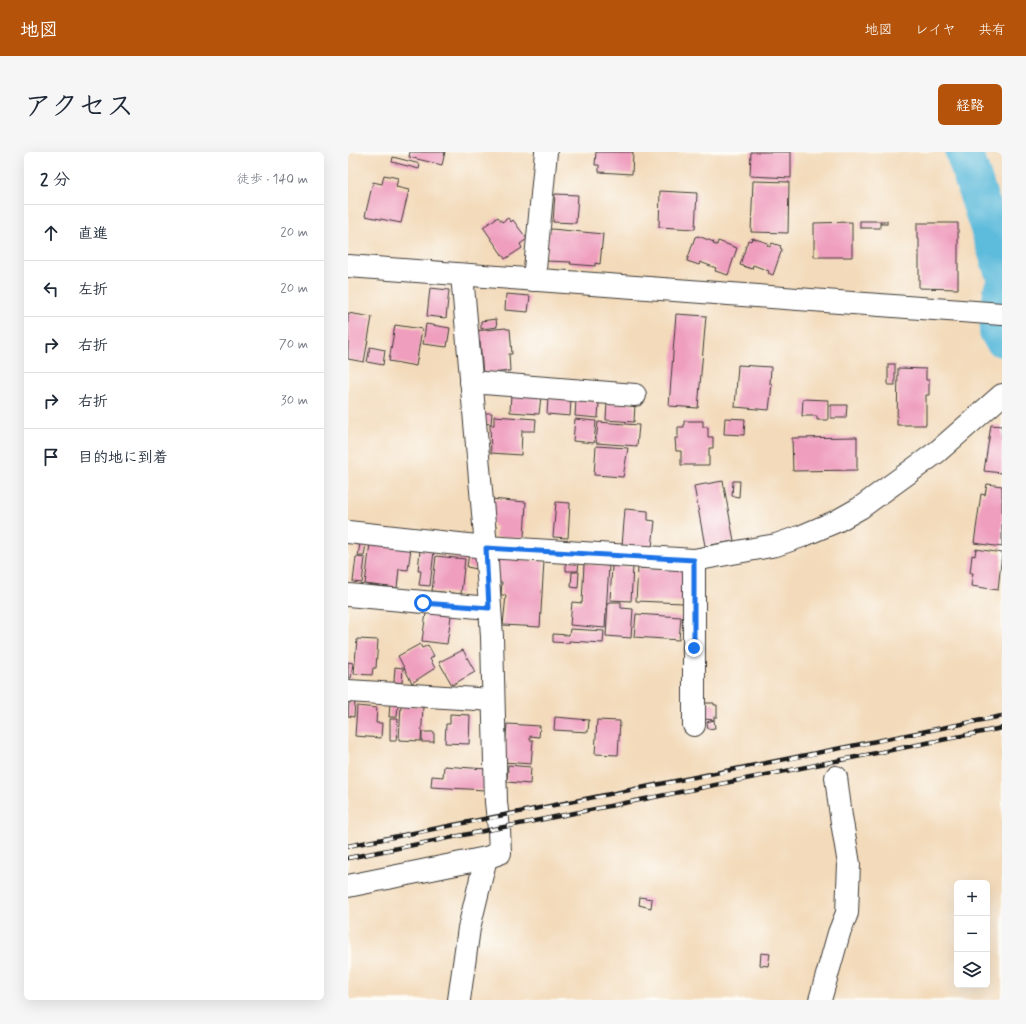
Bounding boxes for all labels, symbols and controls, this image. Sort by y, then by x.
text: 地図 [20,18,58,43]
text: 地図 [865,21,893,39]
text: レイヤ [915,21,956,39]
text: 共有 [978,21,1006,39]
button: 経路 [938,84,1002,125]
text: アクセス [24,89,134,126]
text: 2 分 [40,169,70,191]
text: 徒歩 · 140 m [237,171,308,188]
icon: ahead [40,222,62,244]
text: 直進 [78,224,108,244]
text: 20 m [280,224,308,241]
icon: left [40,278,62,300]
text: 左折 [78,280,108,300]
text: 20 m [280,280,308,297]
icon: right [40,334,62,356]
text: 右折 [78,336,108,356]
text: 70 m [279,336,308,353]
icon: right [40,390,62,412]
text: 右折 [78,392,108,412]
text: 30 m [281,392,308,409]
icon: arrive [40,446,62,468]
text: 目的地に到着 [78,448,168,468]
route start [414,594,432,612]
route end [685,639,703,657]
map controls [954,880,990,988]
button: + [954,880,990,916]
button: − [954,916,990,952]
button: layers [954,952,990,988]

